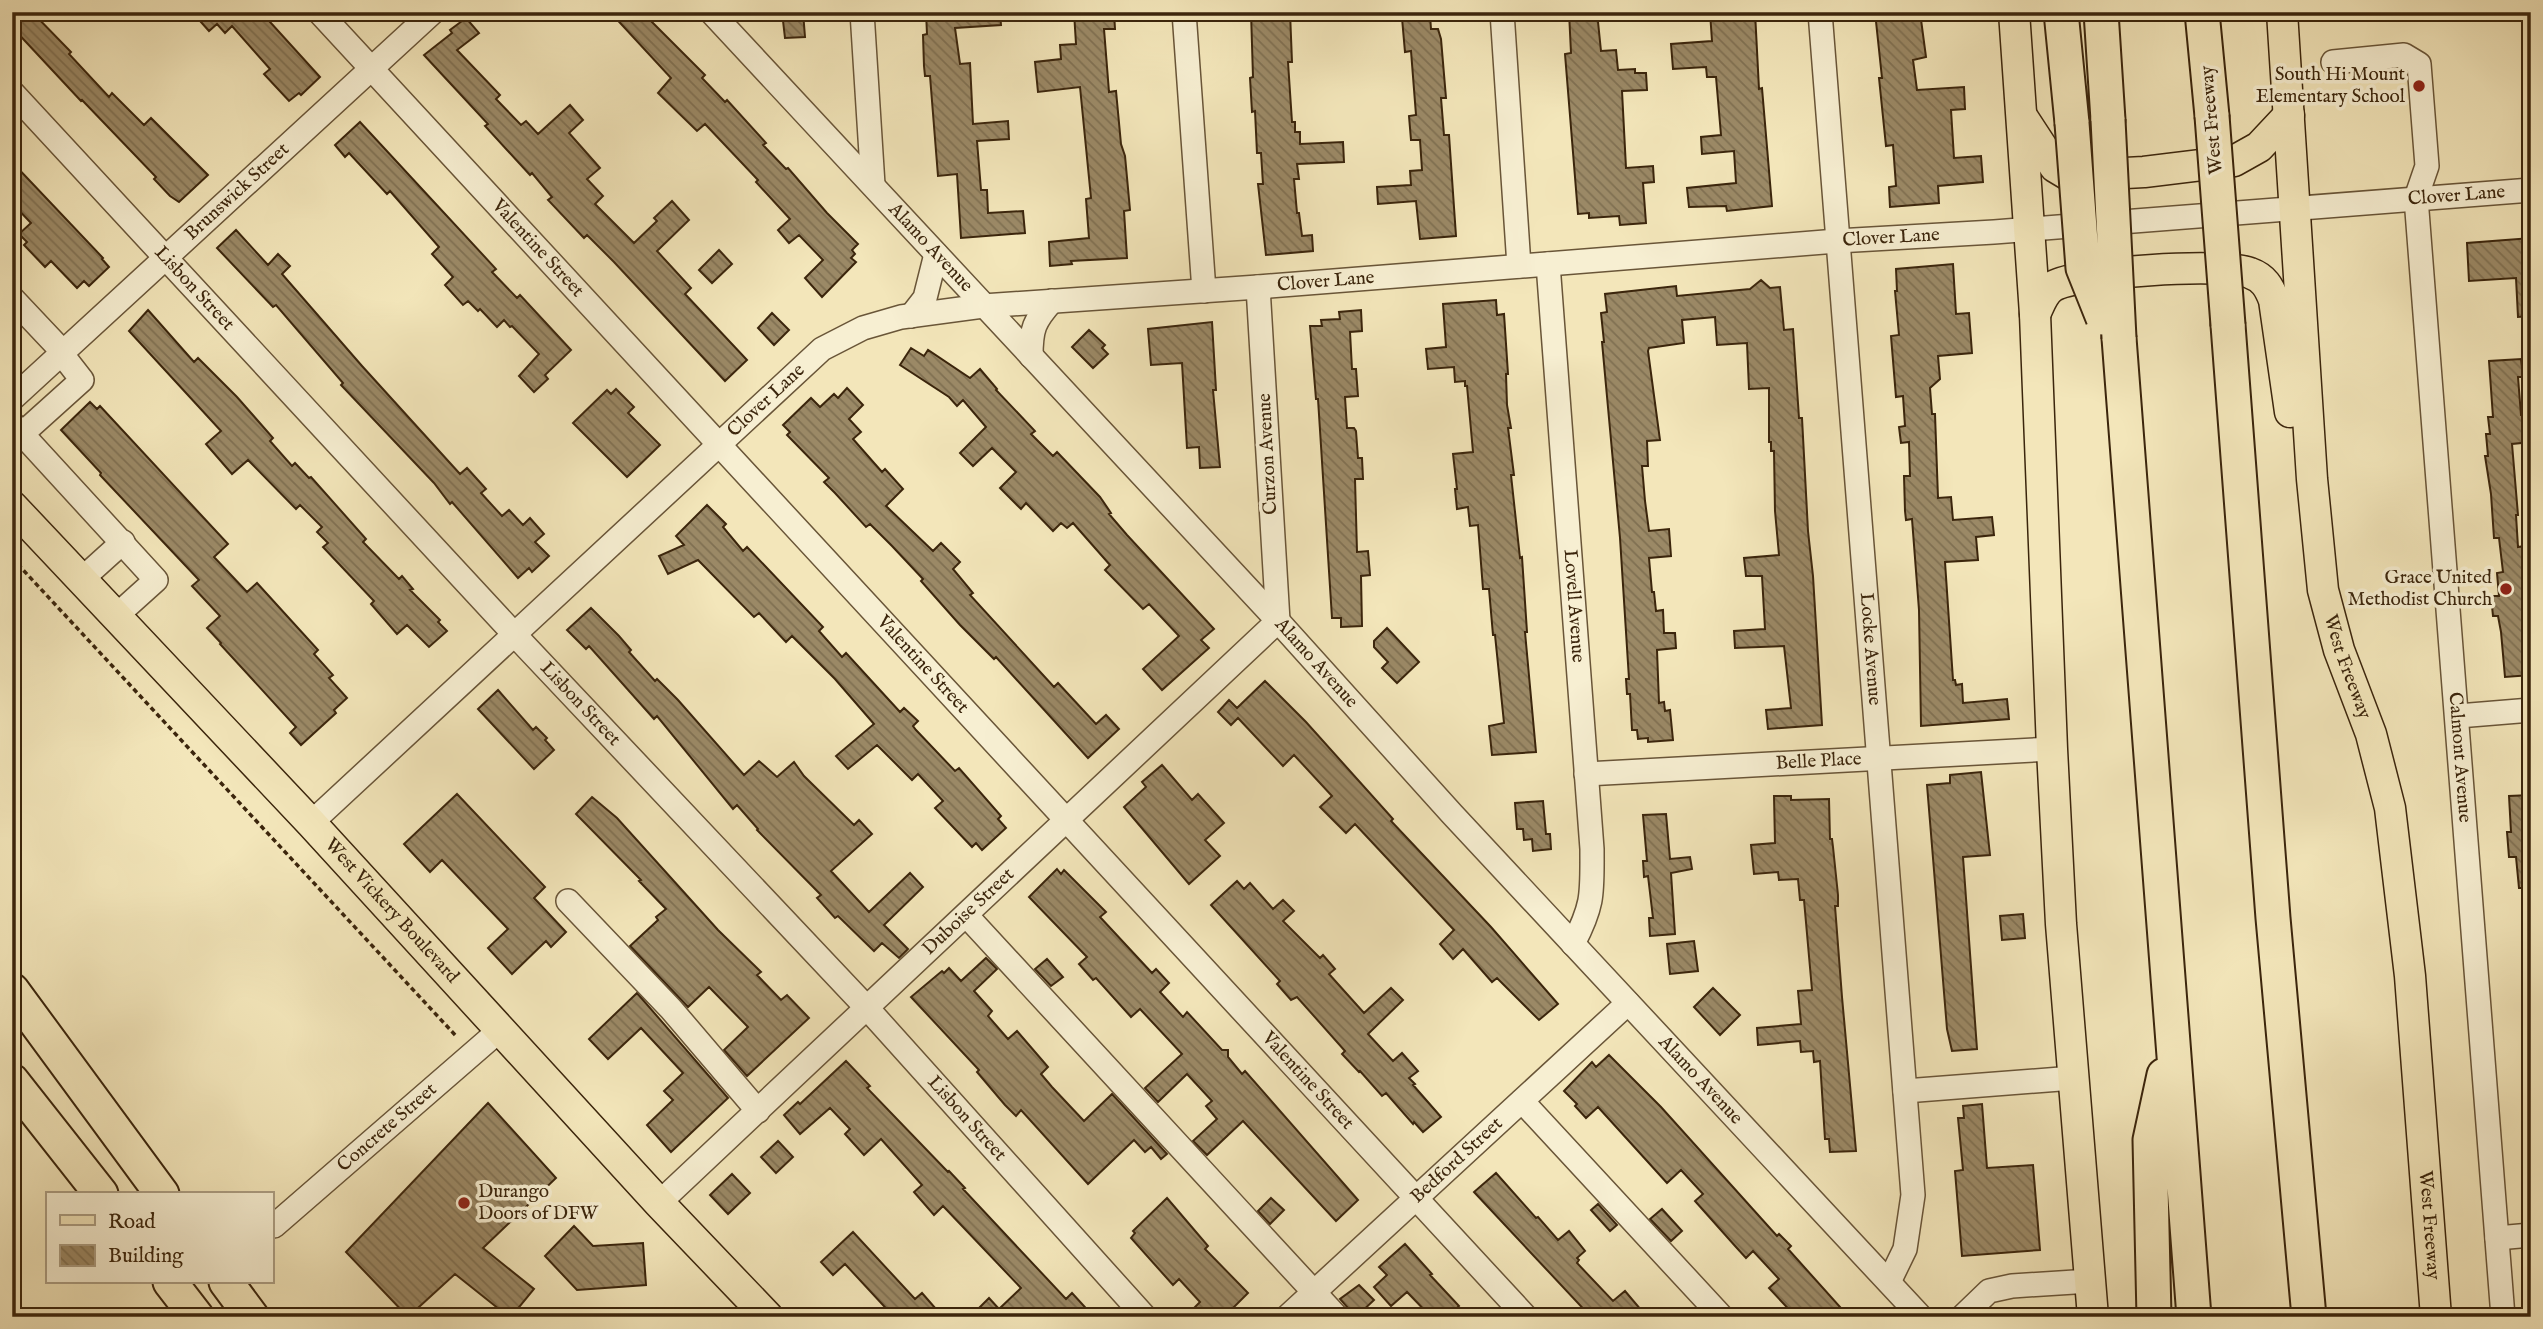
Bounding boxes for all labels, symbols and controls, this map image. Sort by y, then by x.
place label: South Hi Mount Elementary School [2256,63,2406,109]
street label: West Freeway [2195,64,2229,176]
marker: South Hi Mount Elementary School [2411,78,2427,94]
street label: Brunswick Street [180,138,295,246]
street label: Clover Lane [2407,180,2506,212]
street label: Valentine Street [486,194,589,303]
street label: Alamo Avenue [882,197,978,298]
street label: Clover Lane [1842,223,1941,253]
street label: Lisbon Street [149,241,240,336]
street label: Clover Lane [1276,266,1376,297]
street label: Clover Lane [722,359,810,443]
street label: Curzon Avenue [1253,392,1283,515]
street label: Lovell Avenue [1558,549,1590,664]
place label: Grace United Methodist Church [2348,566,2493,612]
marker: Grace United Methodist Church [2498,581,2514,597]
street label: Locke Avenue [1854,592,1886,707]
street label: Valentine Street [871,610,974,719]
street label: Alamo Avenue [1269,612,1363,714]
street label: West Freeway [2318,612,2376,723]
street label: Lisbon Street [535,657,626,752]
street label: Calmont Avenue [2442,691,2477,824]
street label: Belle Place [1775,747,1862,776]
street label: West Vickery Boulevard [319,833,465,989]
street label: Duboise Street [918,863,1020,961]
street label: Valentine Street [1256,1026,1359,1135]
street label: Alamo Avenue [1652,1030,1748,1130]
street label: Lisbon Street [922,1071,1012,1167]
street label: Concrete Street [332,1078,443,1178]
street label: Bedford Street [1406,1112,1508,1209]
street label: West Freeway [2413,1170,2445,1281]
place label: Durango Doors of DFW [478,1180,599,1226]
legend [46,1192,273,1284]
marker: Durango Doors of DFW [456,1195,472,1211]
text: Road [108,1209,156,1236]
text: Building [108,1243,184,1270]

